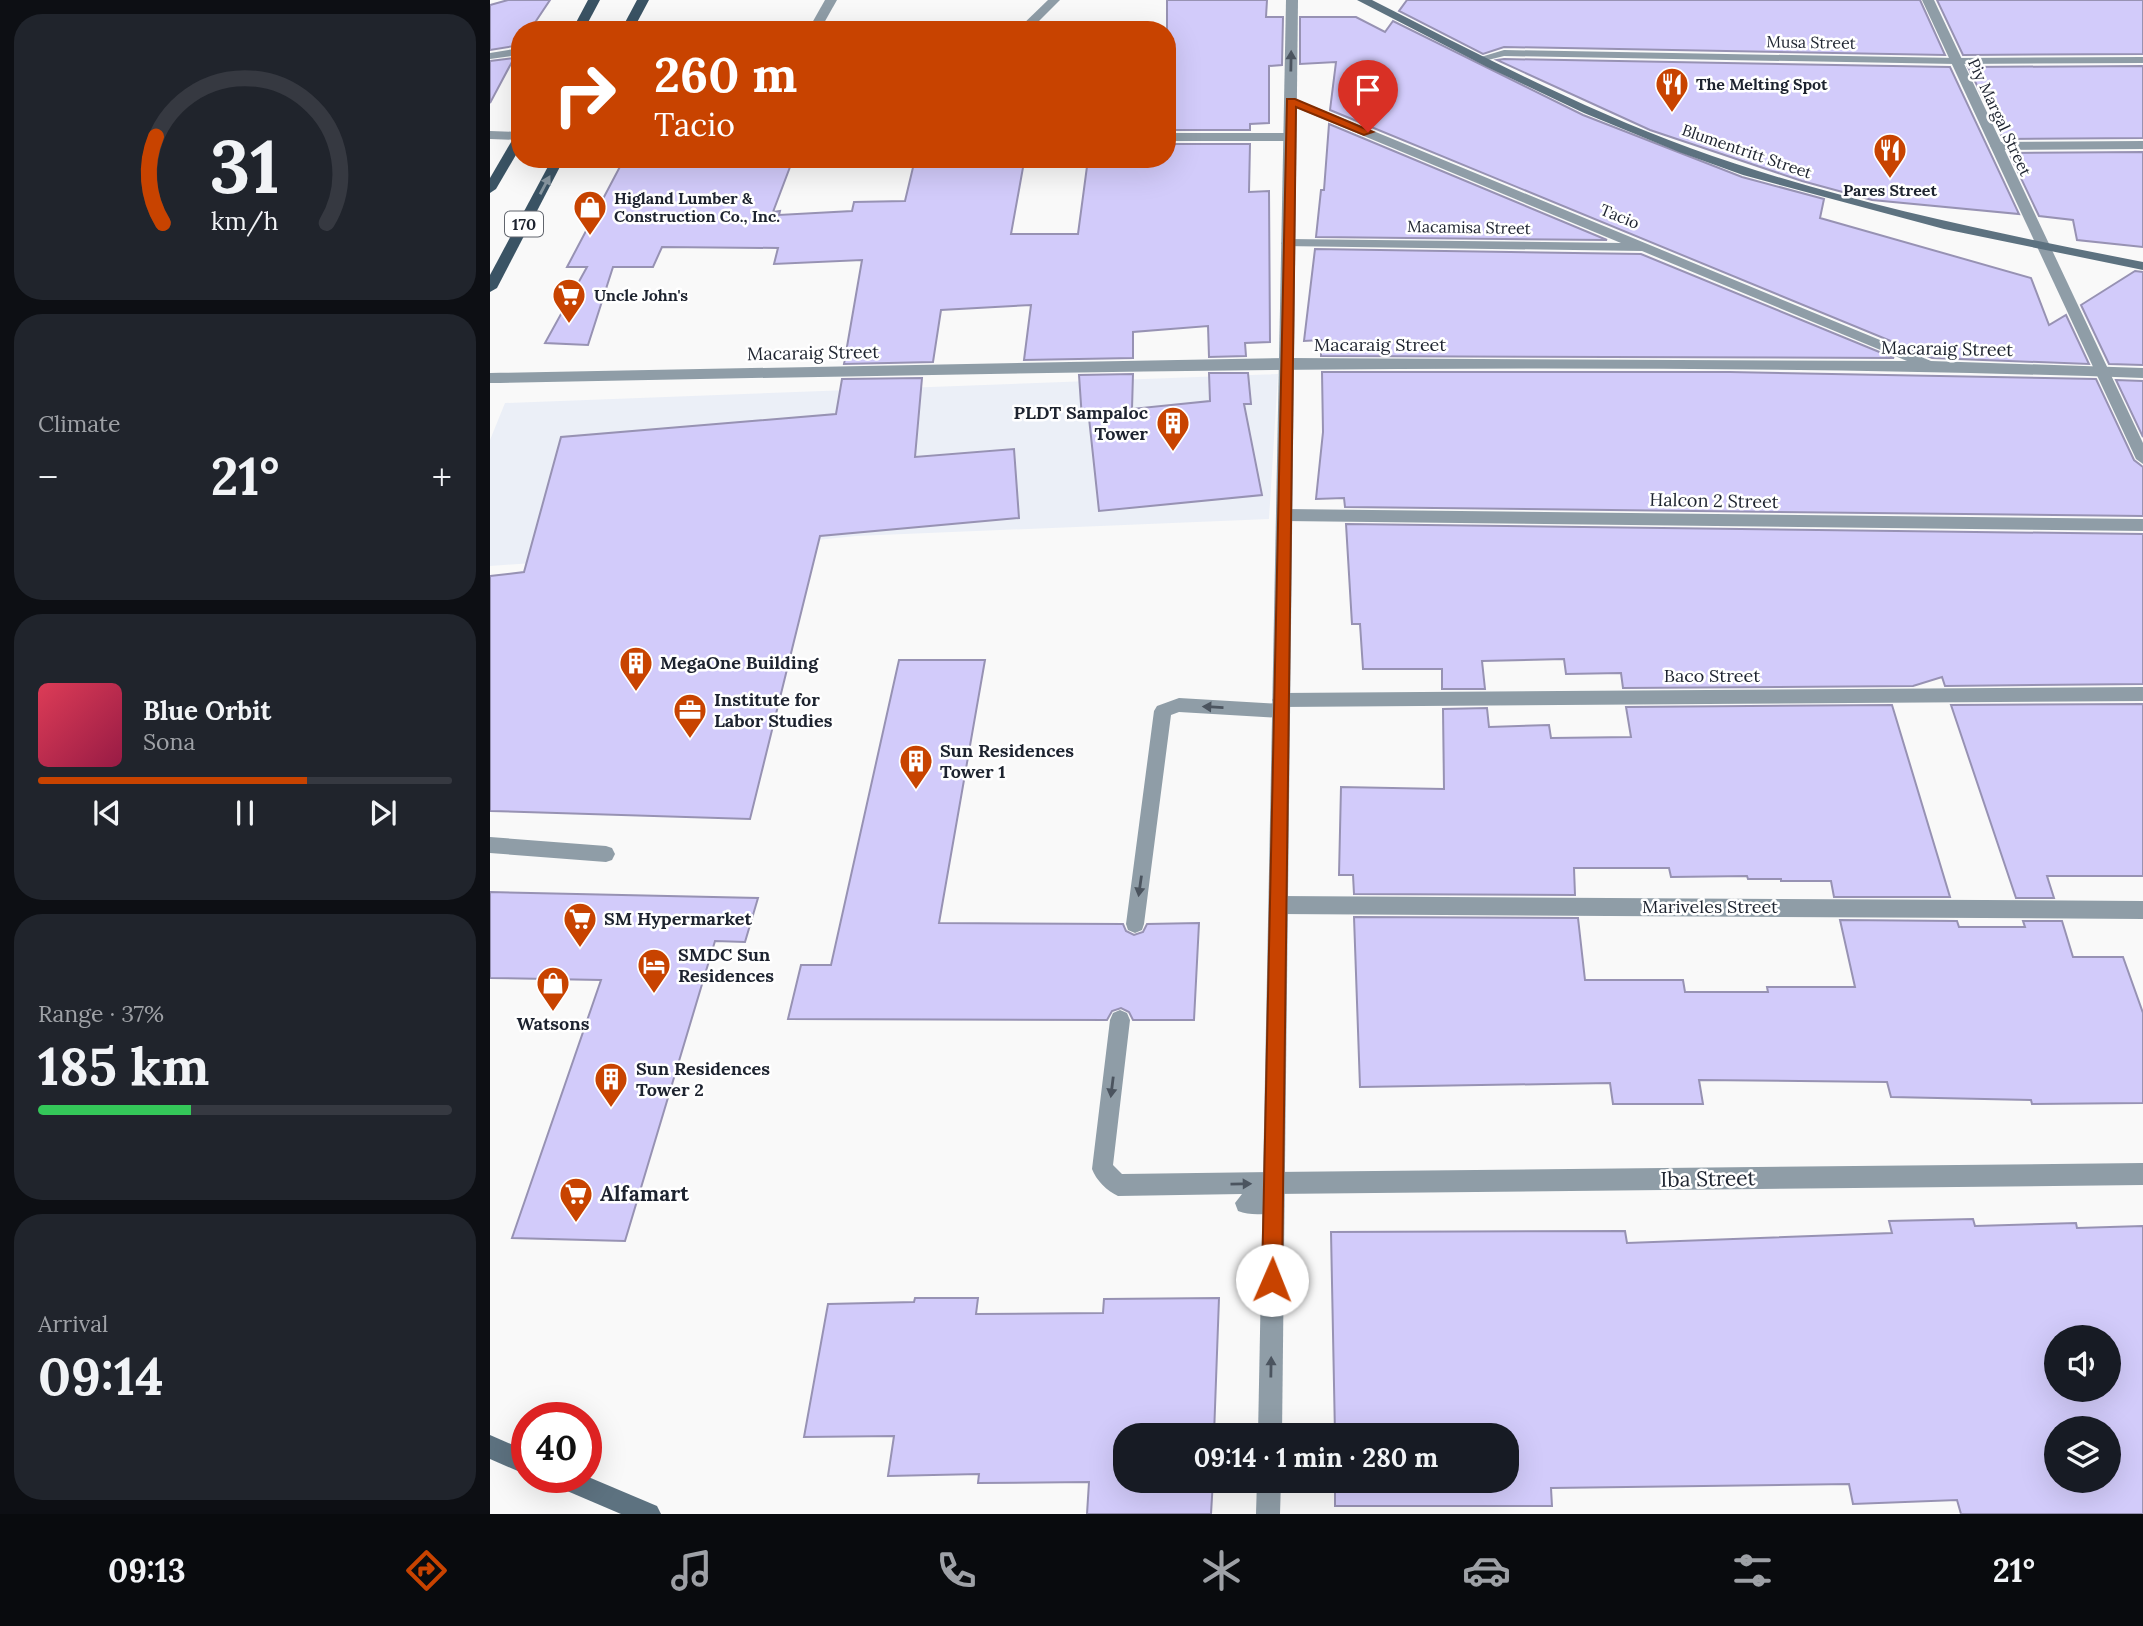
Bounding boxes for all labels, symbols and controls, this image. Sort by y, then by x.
street label: Musa Street [1766,31,1857,53]
text: 260 m [654,43,797,105]
icon: right [539,49,630,140]
one-way arrow [1285,50,1297,72]
street label: Piy Margal Street [1964,55,2036,180]
pin [1338,60,1398,132]
restaurant icon: The Melting Spot [1653,65,1691,114]
icon: arrive [1349,71,1387,109]
place label: The Melting Spot [1696,74,1828,94]
text: Tacio [654,104,735,145]
street label: Blumentritt Street [1679,119,1815,183]
text: 31 [210,120,280,213]
restaurant icon: Pares Street [1871,131,1909,180]
one-way arrow [539,175,550,195]
place label: Pares Street [1843,180,1937,200]
shop icon: Higland Lumber & Construction Co., Inc. [571,188,609,237]
place label: Higland Lumber & Construction Co., Inc. [614,188,780,226]
street label: Tacio [1597,199,1643,233]
text: km/h [211,205,279,237]
road number: 170 [505,212,543,236]
street label: Macamisa Street [1407,216,1532,238]
supermarket icon: Uncle John's [550,276,588,325]
place label: Uncle John's [594,285,688,305]
street label: Macaraig Street [1314,333,1446,356]
street label: Macaraig Street [1881,336,2013,361]
street label: Macaraig Street [747,340,879,365]
place label: PLDT Sampaloc Tower [1014,401,1149,445]
building icon: PLDT Sampaloc Tower [1154,404,1192,453]
text: Climate [38,409,120,438]
text: 21° [211,443,279,509]
text: − [38,453,58,501]
text: + [432,453,452,501]
street label: Halcon 2 Street [1649,488,1779,513]
building icon: MegaOne Building [617,644,655,693]
place label: MegaOne Building [660,651,819,674]
street label: Baco Street [1664,664,1760,687]
place label: Institute for Labor Studies [714,688,833,732]
office icon: Institute for Labor Studies [671,691,709,740]
text: Blue Orbit [143,694,271,727]
one-way arrow [1201,701,1223,712]
text: Sona [143,727,195,756]
place label: Sun Residences Tower 1 [940,739,1074,783]
building icon: Sun Residences Tower 1 [897,742,935,791]
icon: previous [88,794,126,832]
icon: pause [226,794,264,832]
icon: next [364,794,402,832]
one-way arrow [1134,875,1145,897]
street label: Mariveles Street [1642,895,1778,918]
supermarket icon: SM Hypermarket [561,900,599,949]
place label: SM Hypermarket [604,907,752,930]
place label: SMDC Sun Residences [678,943,774,987]
hotel icon: SMDC Sun Residences [635,946,673,995]
shop icon: Watsons [534,964,572,1013]
text: Range · 37% [38,999,164,1028]
place label: Watsons [517,1012,590,1035]
text: 185 km [38,1033,209,1099]
place label: Sun Residences Tower 2 [636,1057,770,1101]
building icon: Sun Residences Tower 2 [592,1060,630,1109]
one-way arrow [1107,1077,1118,1099]
street label: Iba Street [1660,1164,1757,1193]
supermarket icon: Alfamart [557,1175,595,1224]
one-way arrow [1230,1178,1252,1189]
place label: Alfamart [600,1180,689,1207]
position arrow [1235,1243,1309,1317]
text: Arrival [38,1309,108,1338]
map controls [2044,1325,2121,1493]
button: sound [2044,1325,2121,1402]
text: 09:14 [38,1343,164,1409]
one-way arrow [1265,1356,1277,1378]
speed limit sign: 40 [511,1402,602,1493]
button: layers [2044,1416,2121,1493]
text: 09:14 · 1 min · 280 m [1194,1441,1438,1474]
icon: directions [402,1546,451,1595]
icon: music [667,1546,716,1595]
icon: phone [932,1546,981,1595]
icon: climate [1197,1546,1246,1595]
icon: car [1462,1546,1511,1595]
icon: filters [1728,1546,1777,1595]
text: 09:13 [108,1550,186,1591]
text: 21° [1993,1550,2035,1591]

